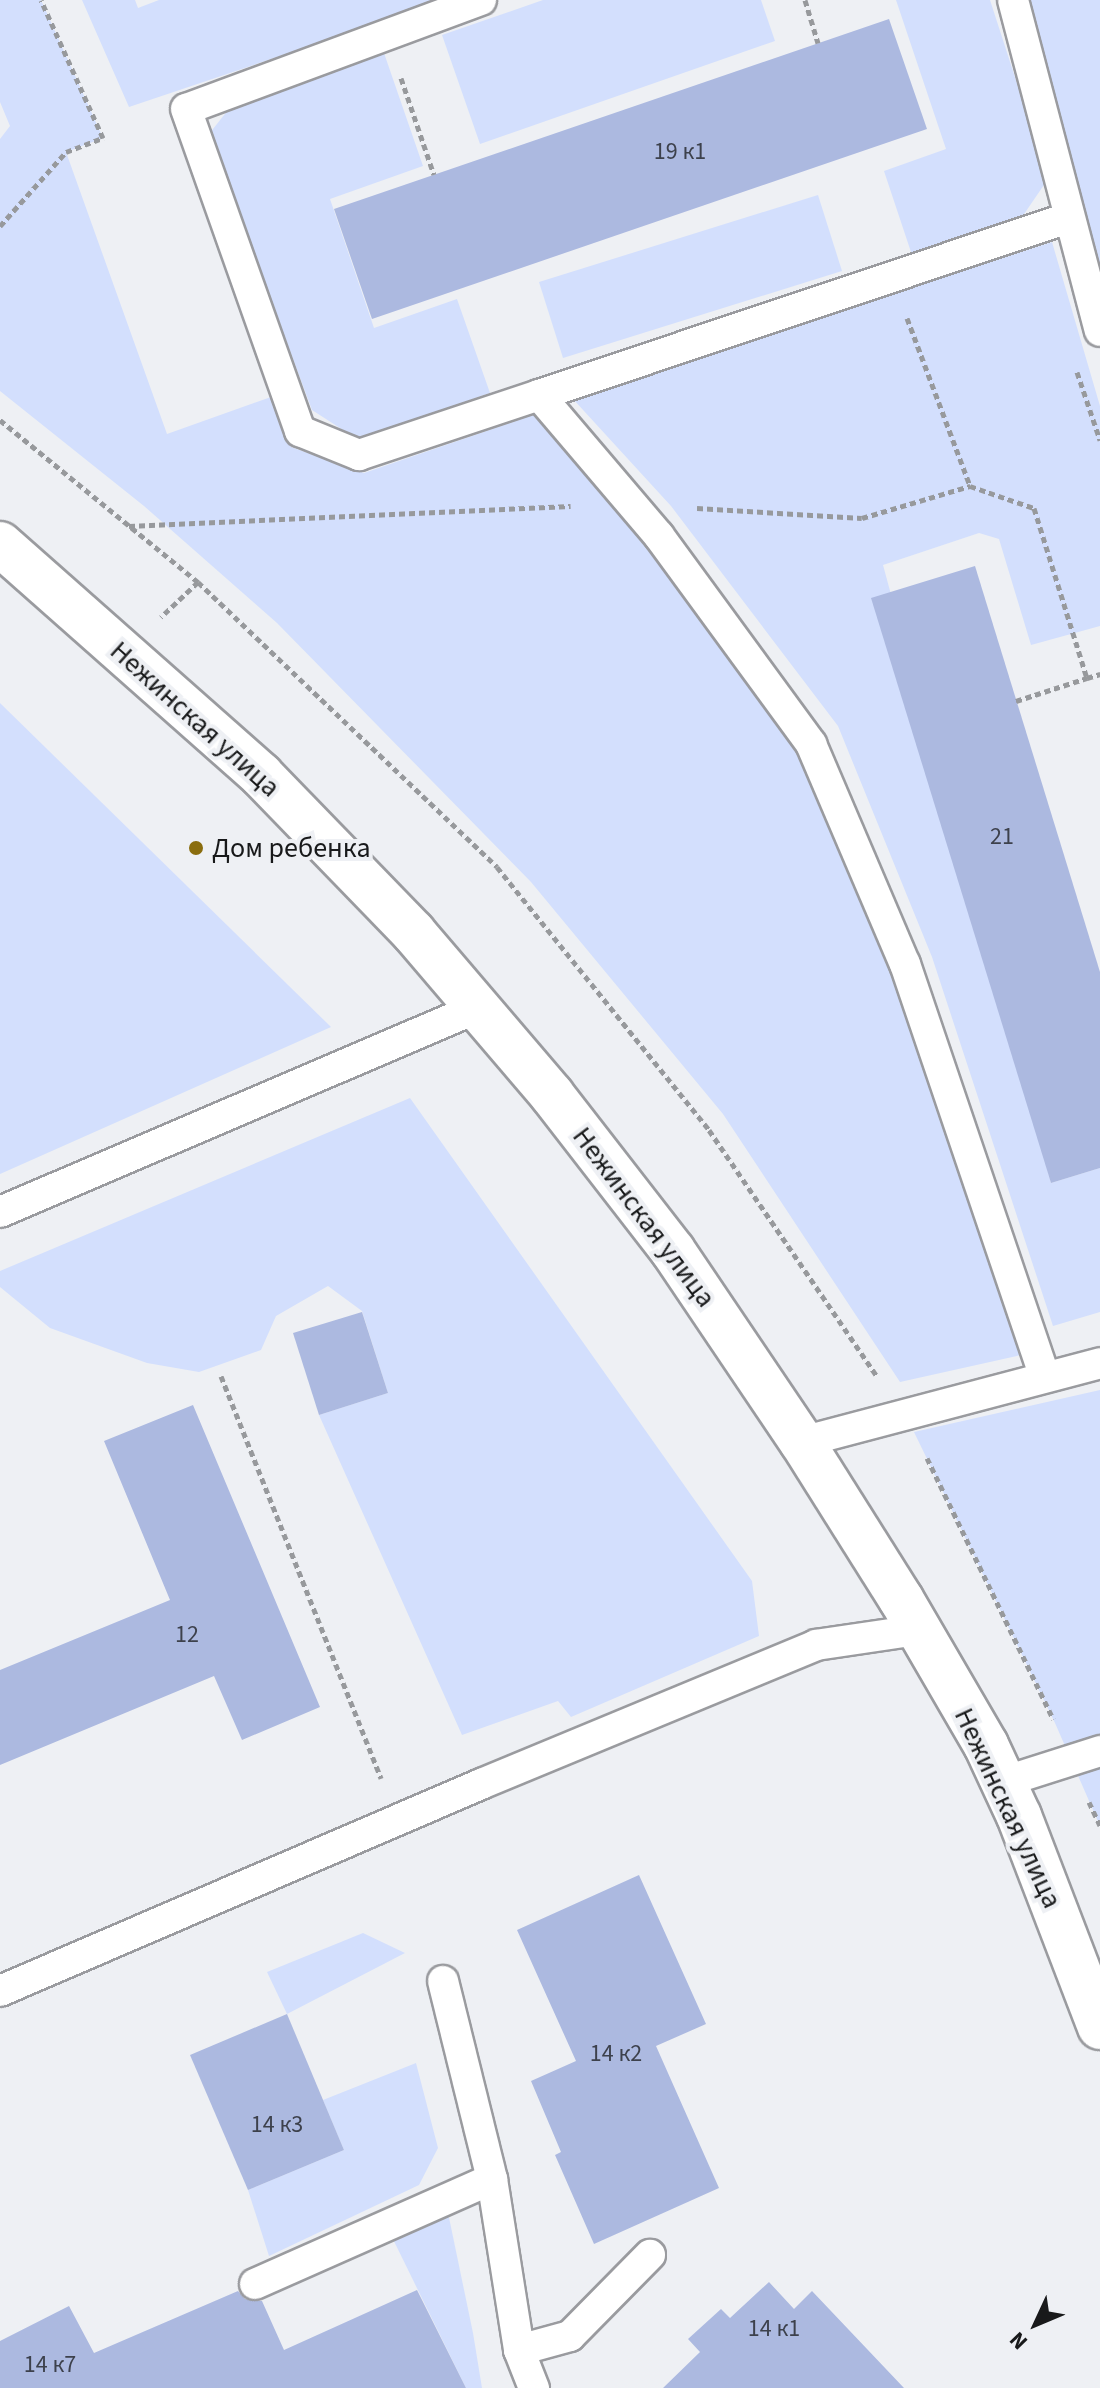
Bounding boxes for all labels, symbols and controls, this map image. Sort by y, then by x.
house number: 19 к1 [654,138,706,166]
street label: Нежинская улица [103,634,287,804]
house number: 21 [990,823,1014,851]
place label: Дом ребенка [212,831,371,865]
marker: Дом ребенка [187,839,205,857]
street label: Нежинская улица [565,1120,723,1314]
house number: 12 [175,1621,199,1649]
street label: Нежинская улица [947,1703,1069,1913]
house number: 14 к2 [590,2040,642,2068]
house number: 14 к3 [251,2111,303,2139]
north arrow [996,2284,1076,2364]
house number: 14 к1 [748,2315,800,2343]
text: N [1002,2324,1035,2357]
house number: 14 к7 [24,2351,76,2379]

